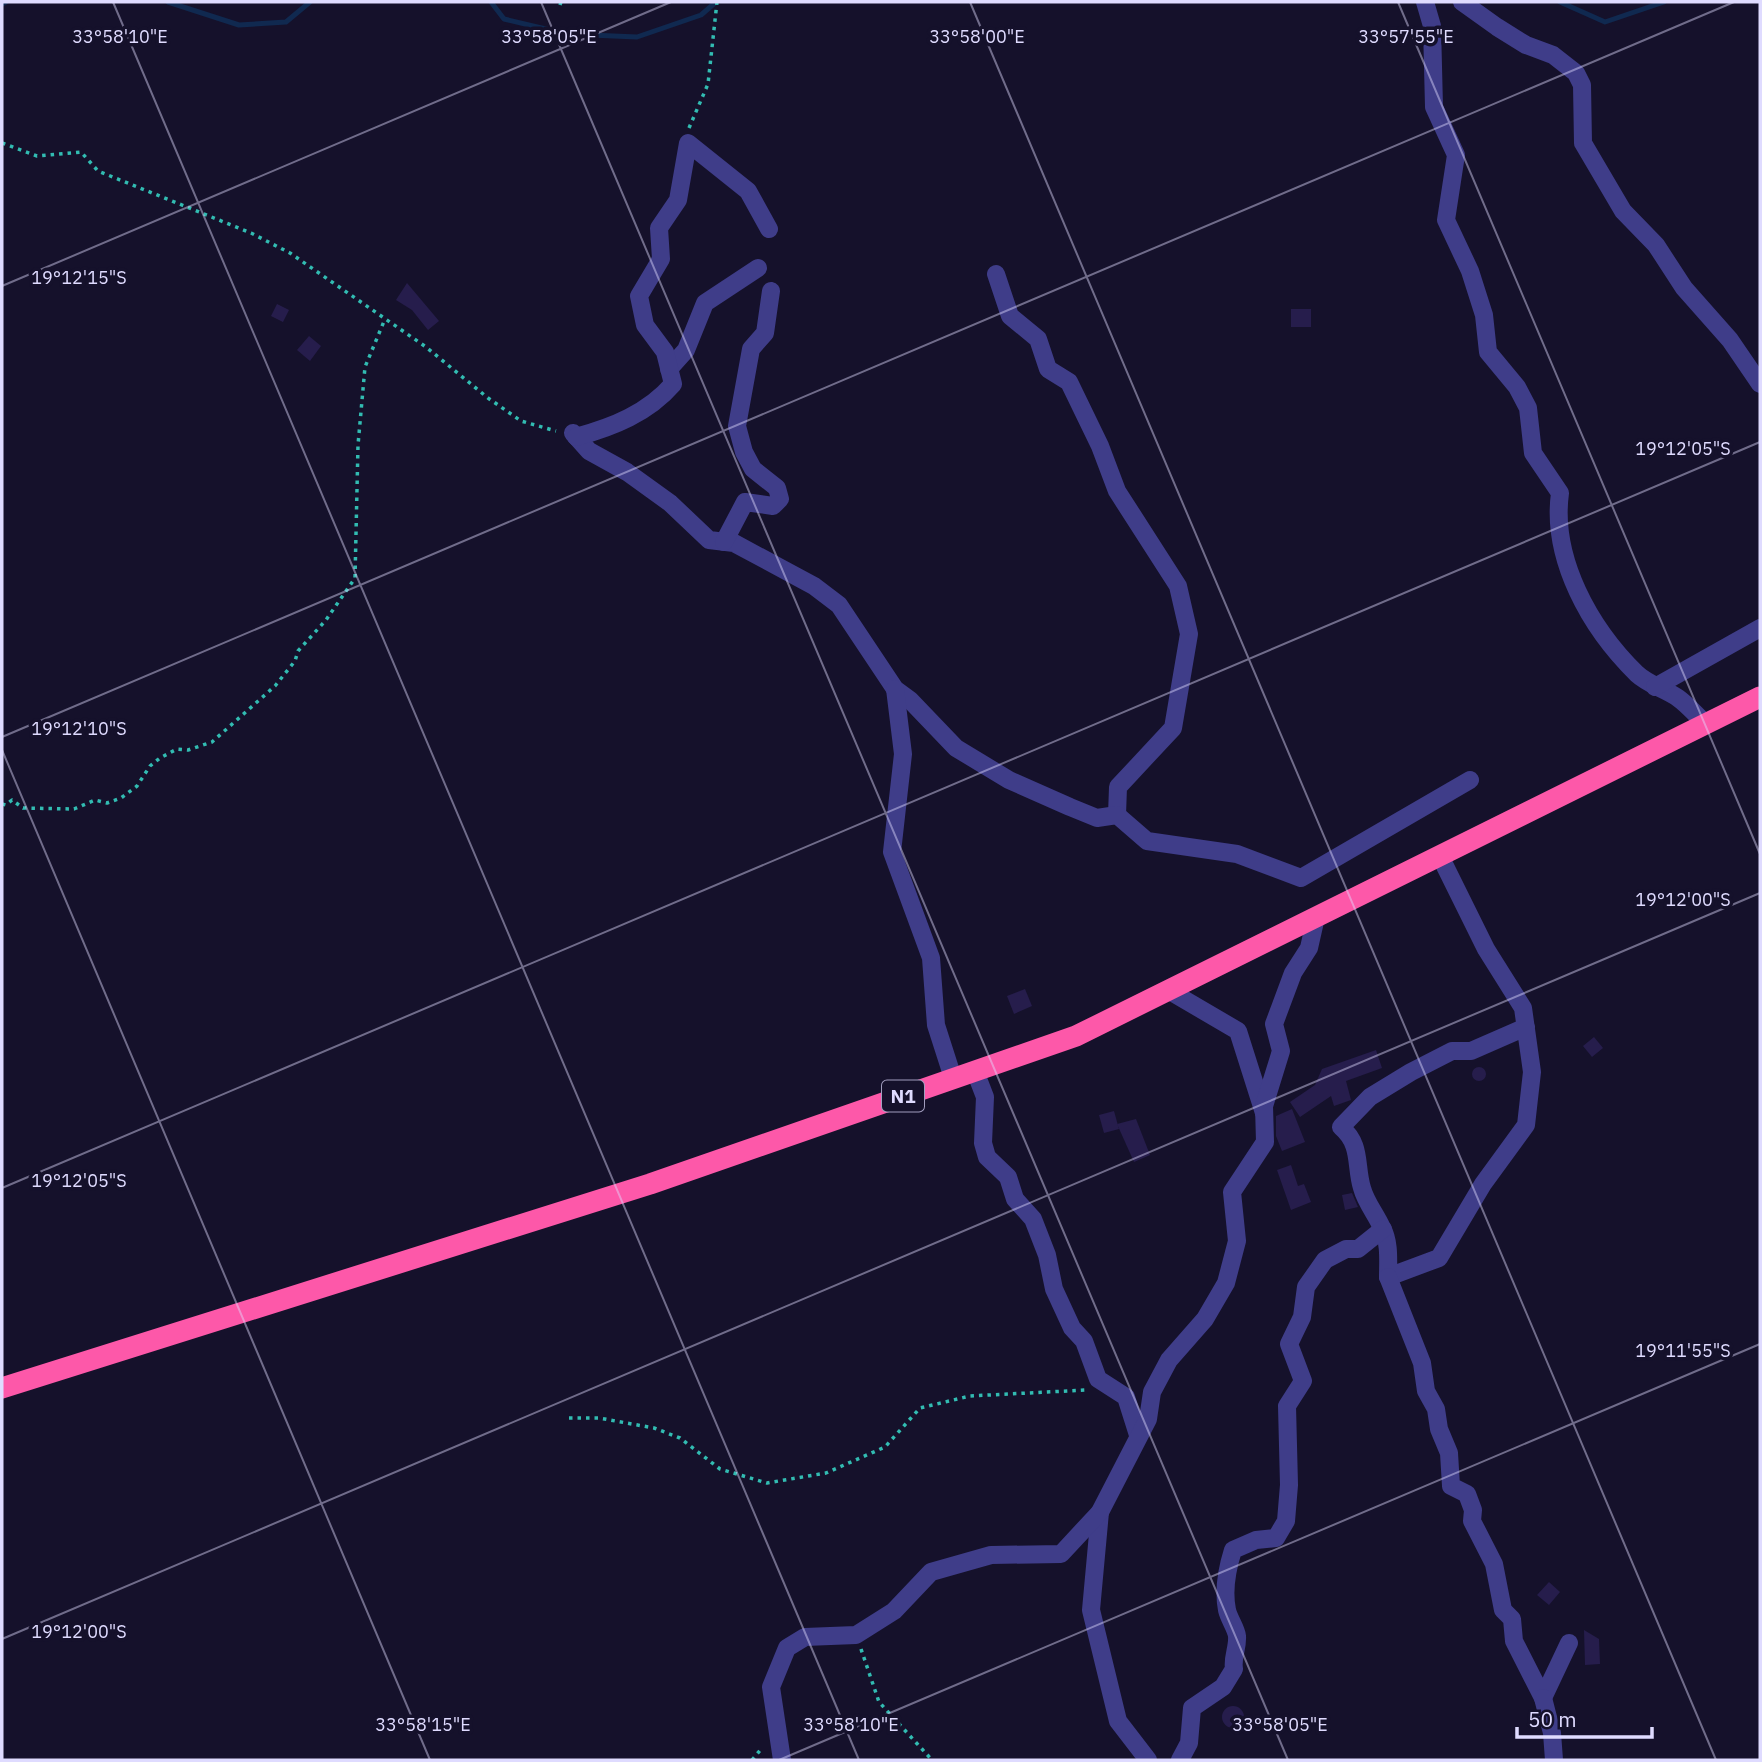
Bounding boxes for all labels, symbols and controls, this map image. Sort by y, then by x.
text: 33°58'10"E [72,25,168,48]
text: 33°58'05"E [501,25,597,48]
text: 33°58'00"E [929,25,1025,48]
text: 33°57'55"E [1358,25,1454,48]
text: 19°12'15"S [31,266,127,289]
text: 19°12'05"S [1635,437,1731,460]
text: 19°12'10"S [31,717,127,740]
text: 19°12'00"S [1635,888,1731,911]
road number: N1 [882,1080,924,1112]
text: 19°12'05"S [31,1169,127,1192]
text: 19°11'55"S [1635,1339,1731,1362]
text: 19°12'00"S [31,1620,127,1643]
scale bar [1517,1696,1652,1740]
text: 50 m [1528,1705,1577,1733]
text: 33°58'15"E [375,1713,471,1736]
text: 33°58'10"E [803,1713,899,1736]
text: 33°58'05"E [1232,1713,1328,1736]

